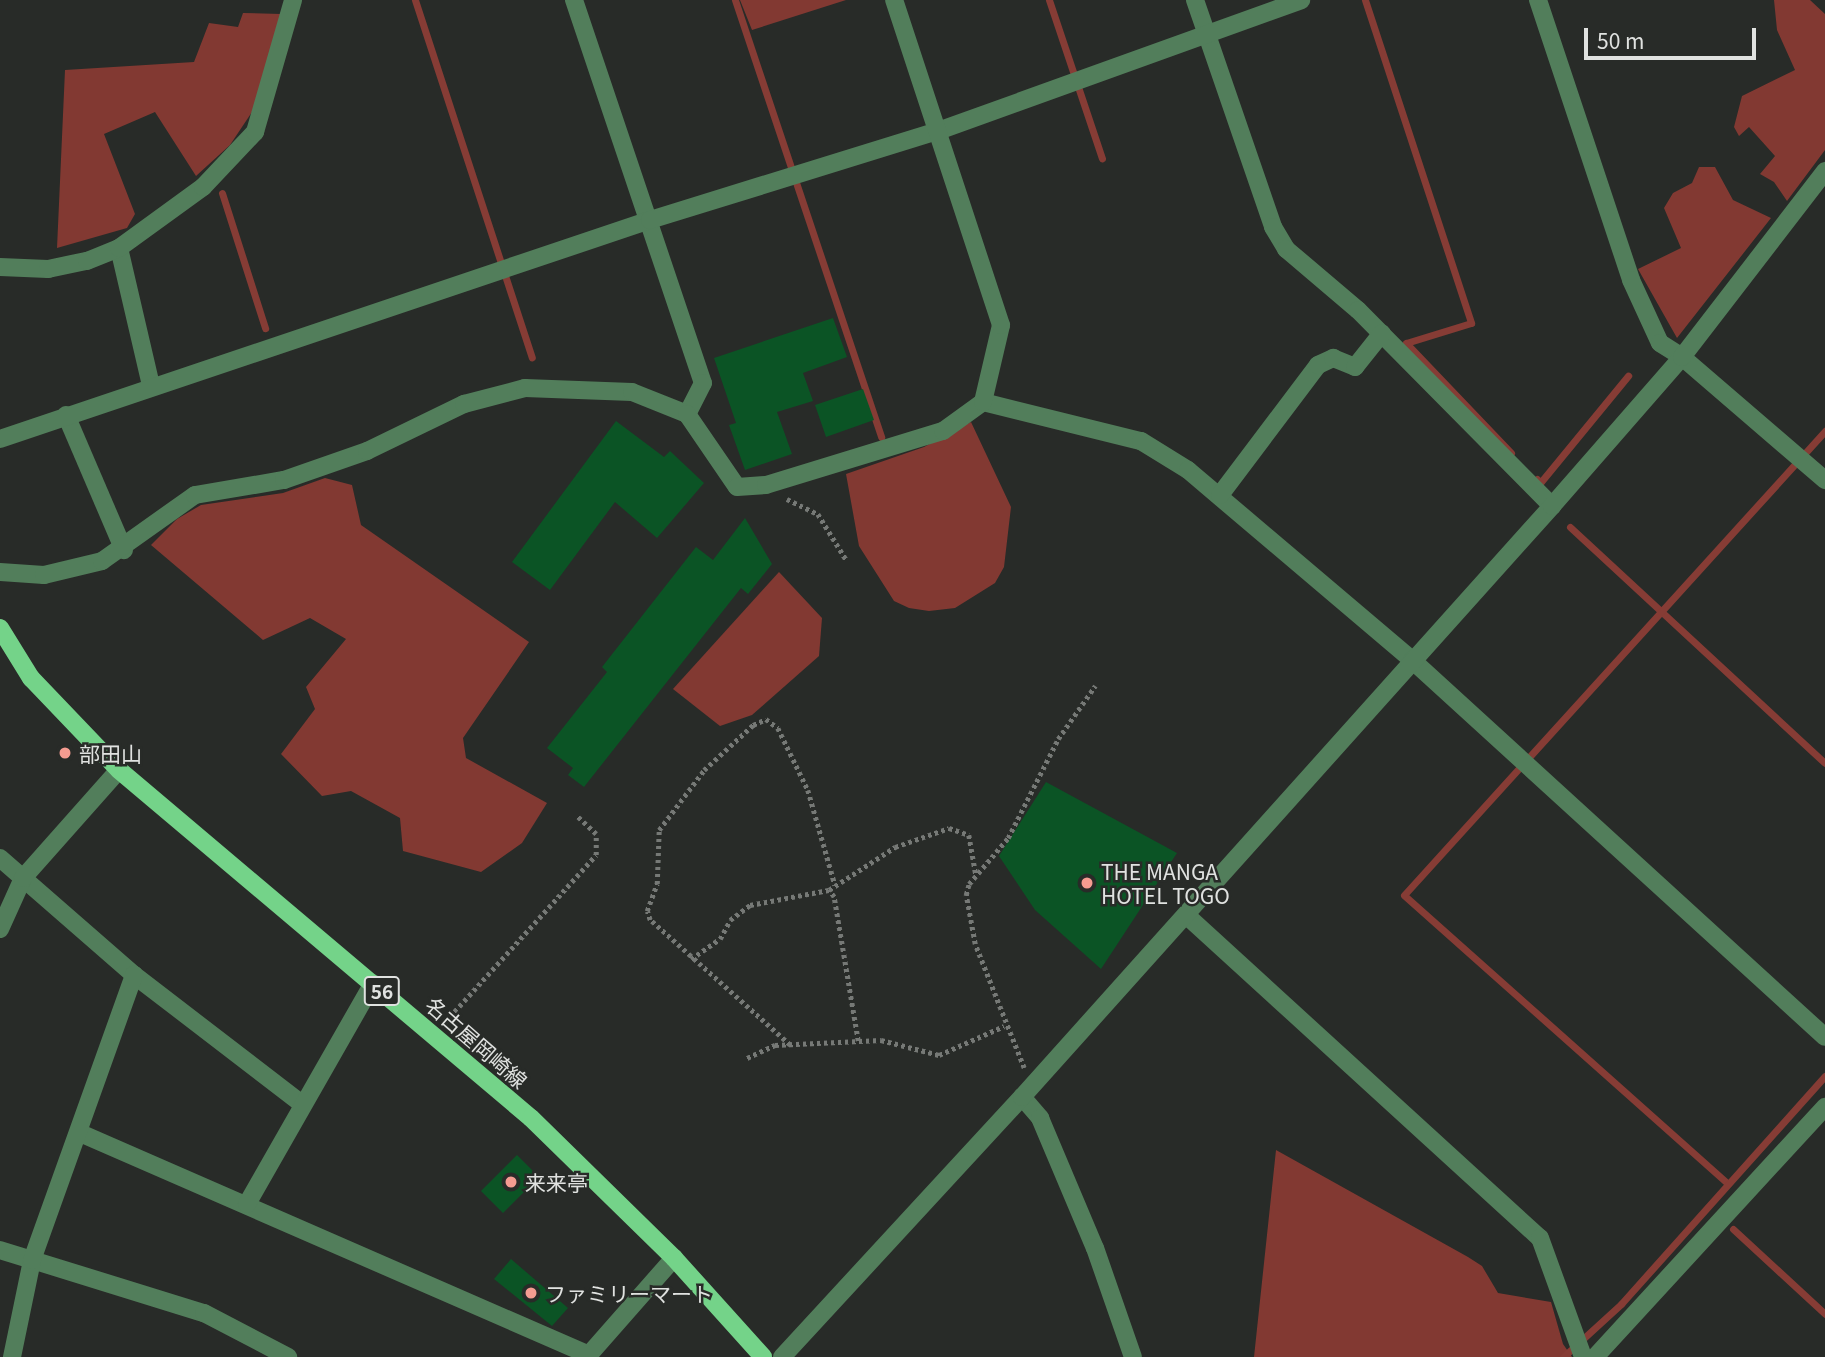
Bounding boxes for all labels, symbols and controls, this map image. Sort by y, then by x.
scale bar [1587,14,1758,58]
text: 50 m [1597,25,1644,55]
place label: 部田山 [79,740,142,766]
marker: 部田山 [57,745,73,761]
place label: THE MANGA HOTEL TOGO [1101,858,1230,908]
marker: THE MANGA HOTEL TOGO [1079,875,1095,891]
road number: 56 [363,976,401,1007]
street label: 名古屋岡崎線 [421,991,533,1093]
place label: 来来亭 [525,1169,588,1195]
marker: 来来亭 [503,1174,519,1190]
place label: ファミリーマート [545,1280,713,1306]
marker: ファミリーマート [523,1285,539,1301]

